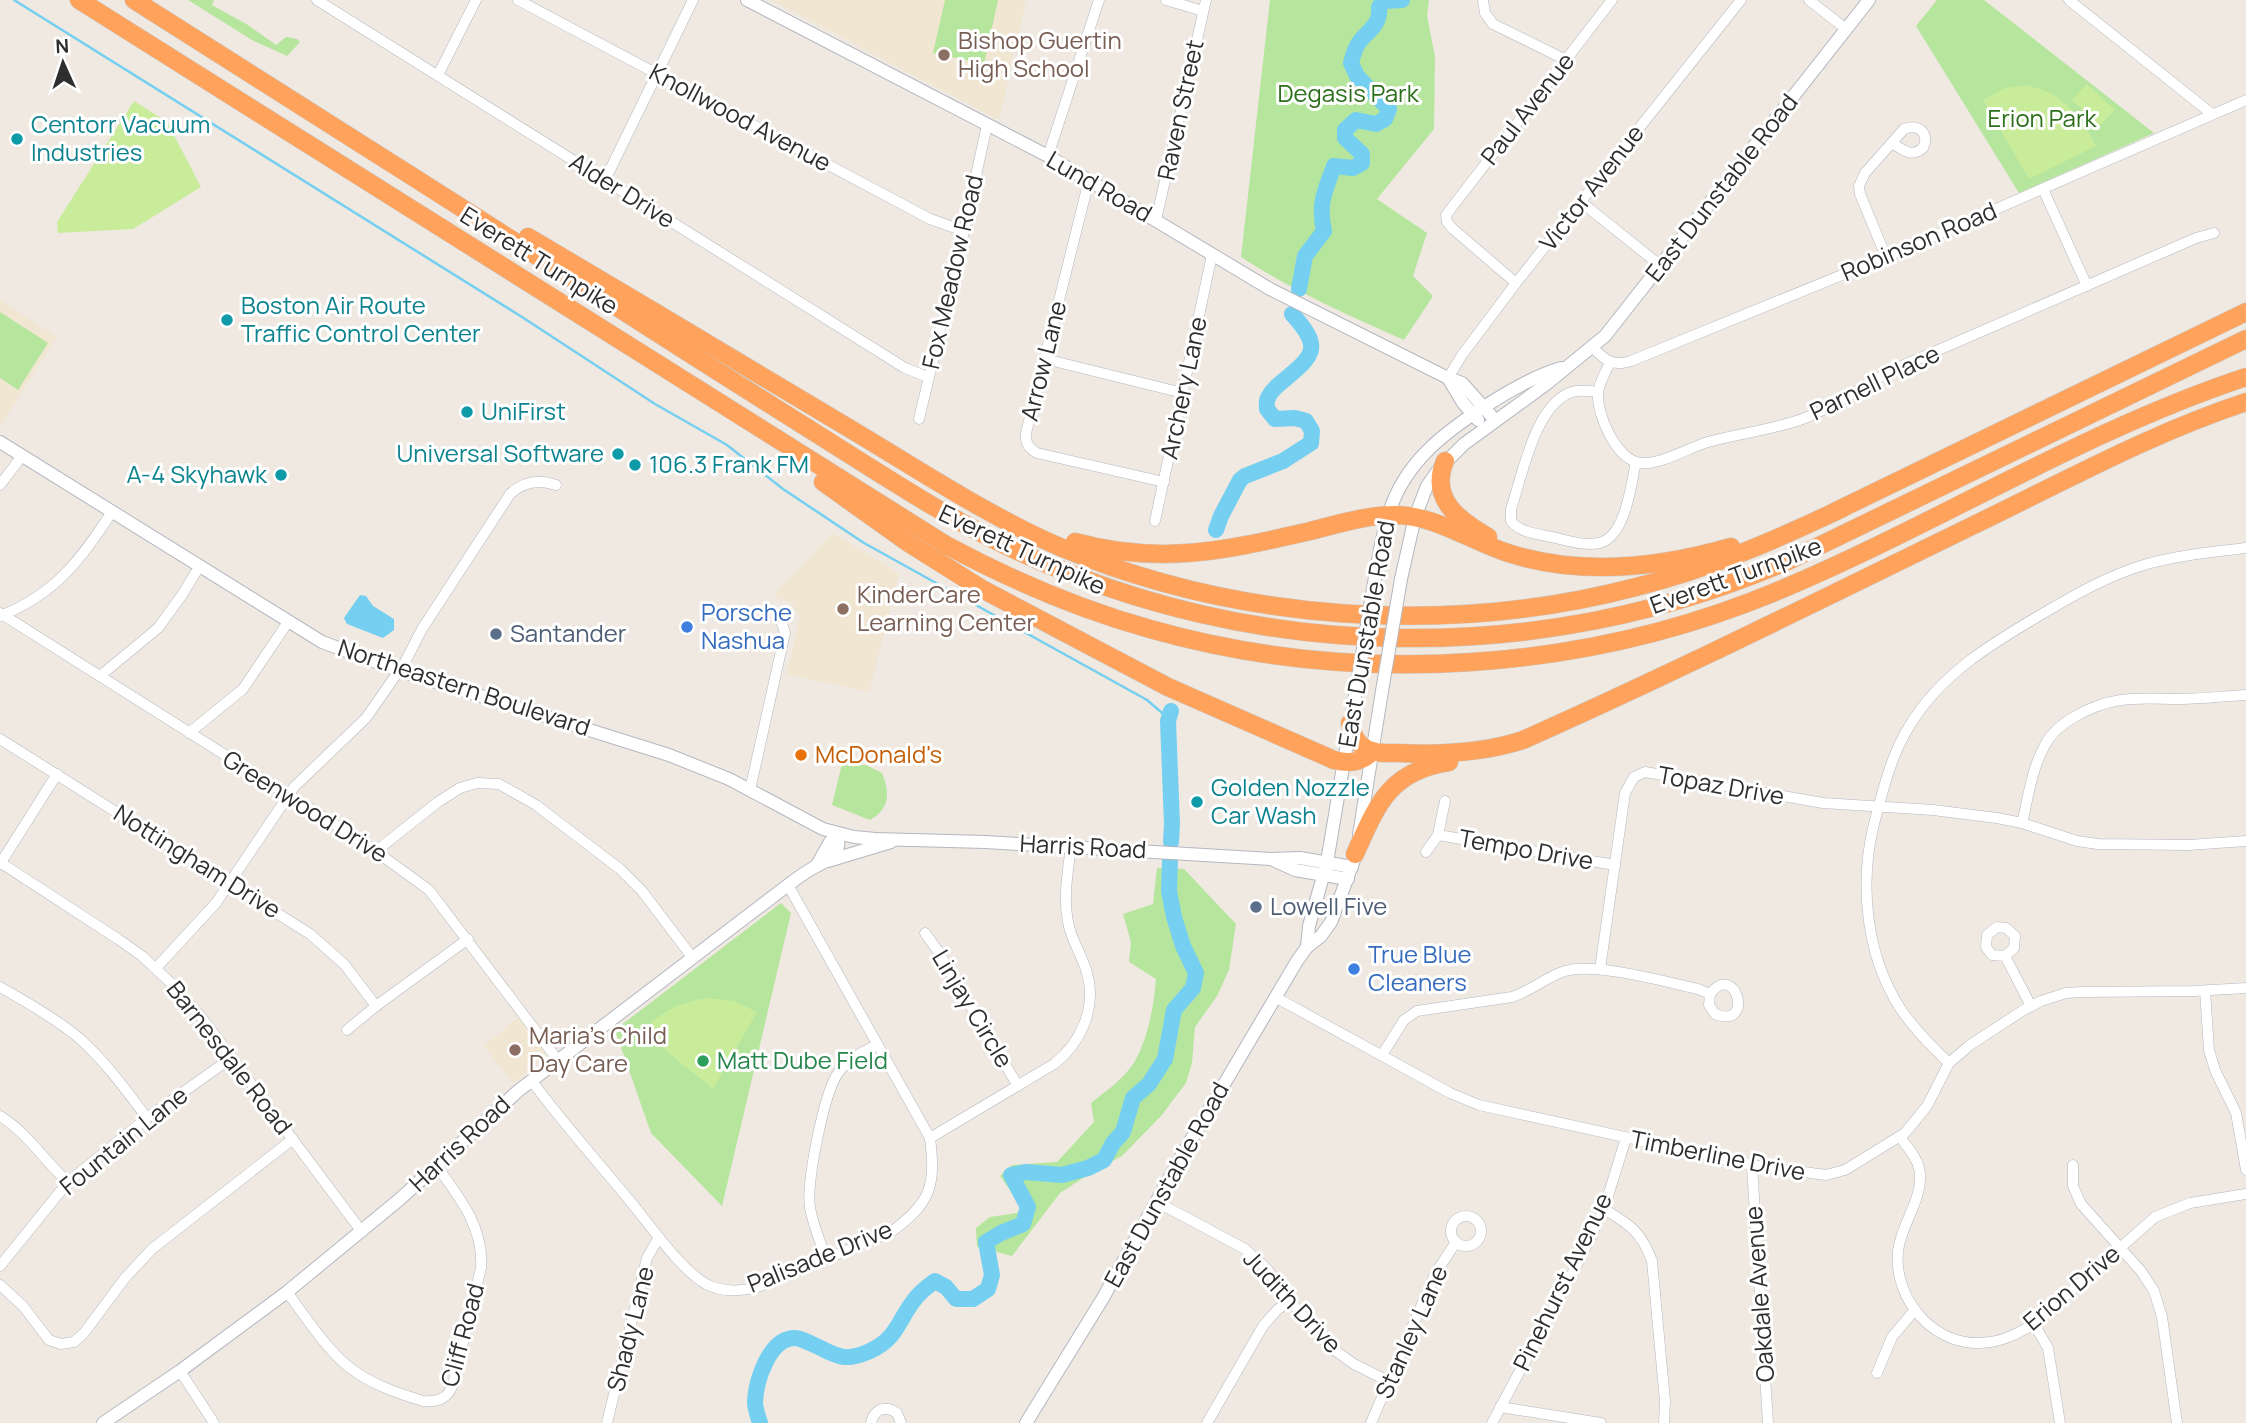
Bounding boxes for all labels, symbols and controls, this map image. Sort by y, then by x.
place label: Bishop Guertin High School [958,23,1122,84]
north arrow [28,28,98,98]
text: N [55,33,70,59]
street label: Raven Street [1149,36,1211,183]
street label: Paul Avenue [1473,45,1581,171]
marker: Bishop Guertin High School [936,47,952,63]
street label: Knollwood Avenue [644,55,837,179]
park label: Degasis Park [1277,76,1420,109]
street label: East Dunstable Road [1637,86,1805,288]
park label: Erion Park [1987,101,2098,134]
place label: Centorr Vacuum Industries [31,107,210,168]
street label: Victor Avenue [1531,117,1651,257]
marker: Centorr Vacuum Industries [9,131,25,147]
street label: Lund Road [1041,142,1158,229]
street label: Alder Drive [564,144,682,235]
street label: Fox Meadow Road [913,171,990,372]
street label: Robinson Road [1836,193,2001,288]
street label: Everett Turnpike [455,198,625,321]
place label: Boston Air Route Traffic Control Center [241,288,481,349]
street label: Arrow Lane [1012,297,1073,424]
marker: Boston Air Route Traffic Control Center [219,312,235,328]
street label: Archery Lane [1151,313,1214,462]
street label: Parnell Place [1804,336,1945,427]
place label: UniFirst [481,394,566,427]
marker: UniFirst [459,404,475,420]
place label: Universal Software [396,436,604,469]
marker: Universal Software [610,446,626,462]
place label: 106.3 Frank FM [649,447,809,480]
place label: A-4 Skyhawk [127,457,268,490]
marker: 106.3 Frank FM [627,457,643,473]
marker: A-4 Skyhawk [273,467,289,483]
street label: Everett Turnpike [934,496,1111,602]
street label: East Dunstable Road [1329,518,1402,750]
street label: Everett Turnpike [1645,528,1826,621]
place label: KinderCare Learning Center [857,577,1035,638]
place label: Porsche Nashua [701,595,792,656]
marker: KinderCare Learning Center [835,601,851,617]
place label: Santander [510,616,627,649]
marker: Porsche Nashua [679,619,695,635]
marker: Santander [488,626,504,642]
street label: Northeastern Boulevard [334,630,595,743]
place label: McDonald's [815,737,942,770]
street label: Greenwood Drive [217,742,395,870]
marker: McDonald's [793,747,809,763]
street label: Topaz Drive [1655,757,1787,812]
place label: Golden Nozzle Car Wash [1211,770,1370,831]
marker: Golden Nozzle Car Wash [1189,794,1205,810]
street label: Nottingham Drive [108,796,288,925]
street label: Tempo Drive [1457,820,1596,877]
street label: Harris Road [1019,826,1147,865]
place label: Lowell Five [1270,889,1387,922]
marker: Lowell Five [1248,899,1264,915]
place label: True Blue Cleaners [1368,937,1471,998]
street label: Linjay Circle [925,943,1021,1073]
marker: True Blue Cleaners [1346,961,1362,977]
street label: Barnesdale Road [160,973,301,1141]
place label: Maria's Child Day Care [529,1018,667,1079]
marker: Maria's Child Day Care [507,1042,523,1058]
place label: Matt Dube Field [717,1043,888,1076]
marker: Matt Dube Field [695,1053,711,1069]
street label: East Dunstable Road [1096,1076,1236,1293]
street label: Fountain Lane [52,1078,194,1202]
street label: Harris Road [401,1088,517,1198]
street label: Timberline Drive [1628,1121,1809,1188]
street label: Pinehurst Avenue [1504,1187,1619,1376]
street label: Oakdale Avenue [1736,1205,1781,1383]
street label: Palisade Drive [742,1212,897,1300]
street label: Erion Drive [2015,1237,2127,1337]
street label: Judith Drive [1237,1242,1349,1360]
street label: Stanley Lane [1367,1260,1455,1403]
street label: Shady Lane [598,1263,661,1395]
street label: Cliff Road [432,1279,491,1390]

